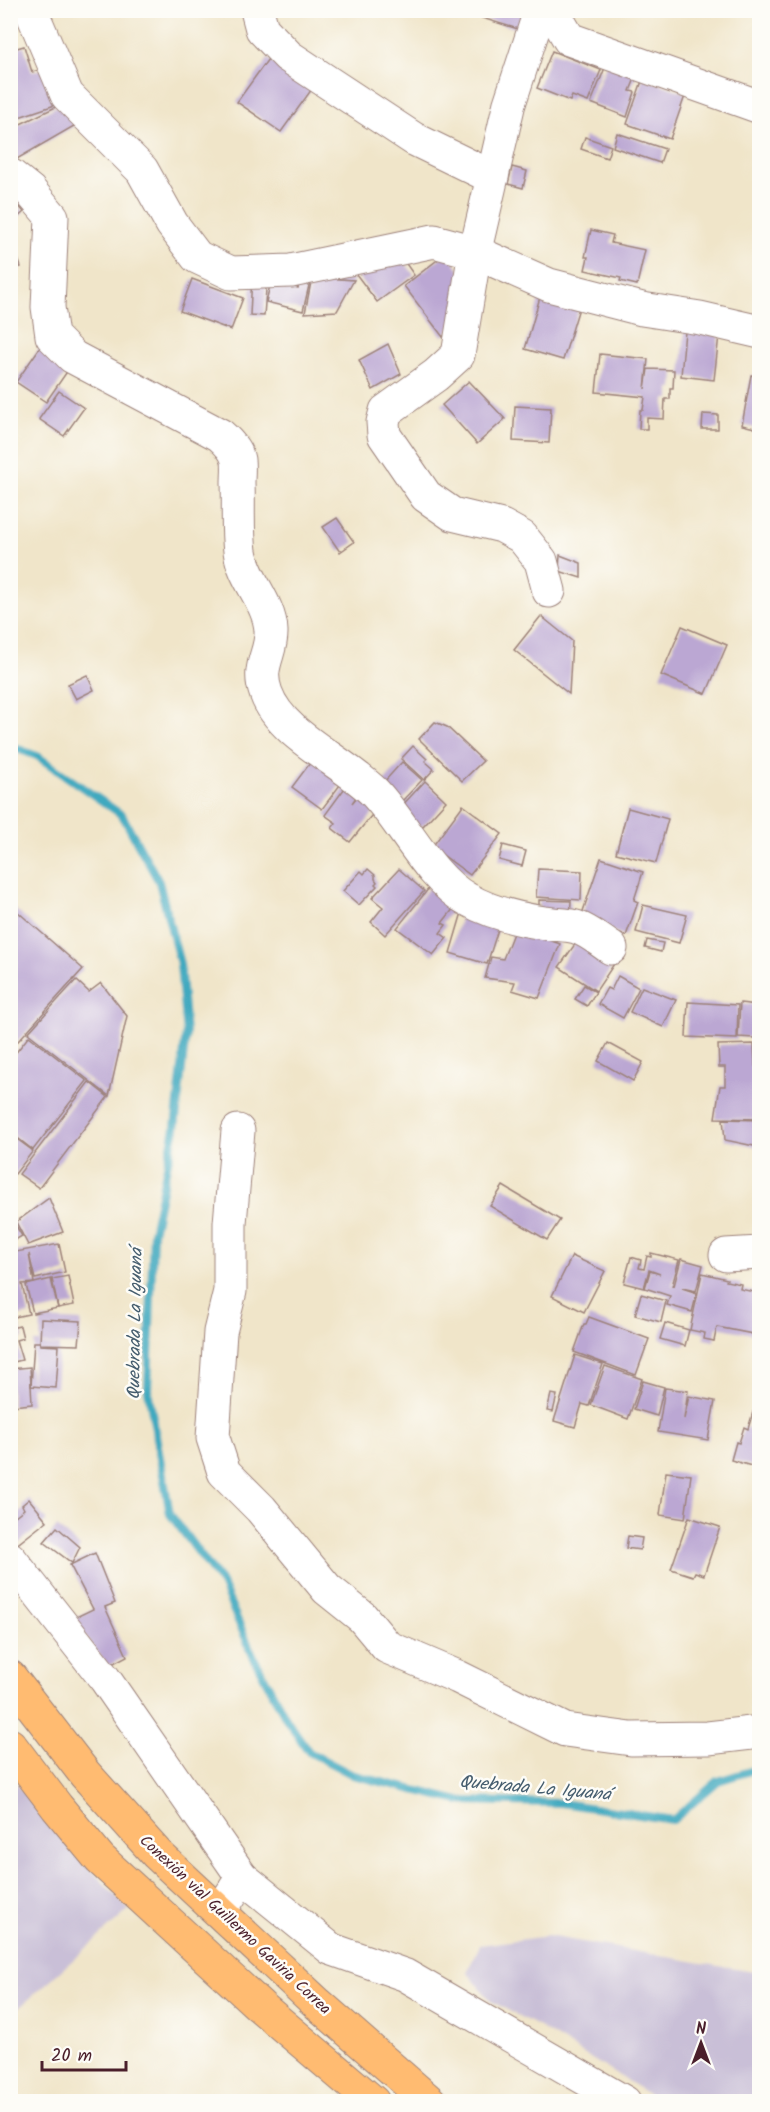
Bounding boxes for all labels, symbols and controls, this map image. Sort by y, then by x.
water label: Quebrada La Iguaná [120,1242,152,1400]
water label: Quebrada La Iguaná [458,1768,617,1811]
street label: Conexión vial Guillermo Gaviria Correa [133,1829,337,2021]
north arrow [671,2013,731,2073]
text: N [696,2017,706,2042]
scale bar [42,2034,126,2072]
text: 20 m [51,2042,92,2071]

